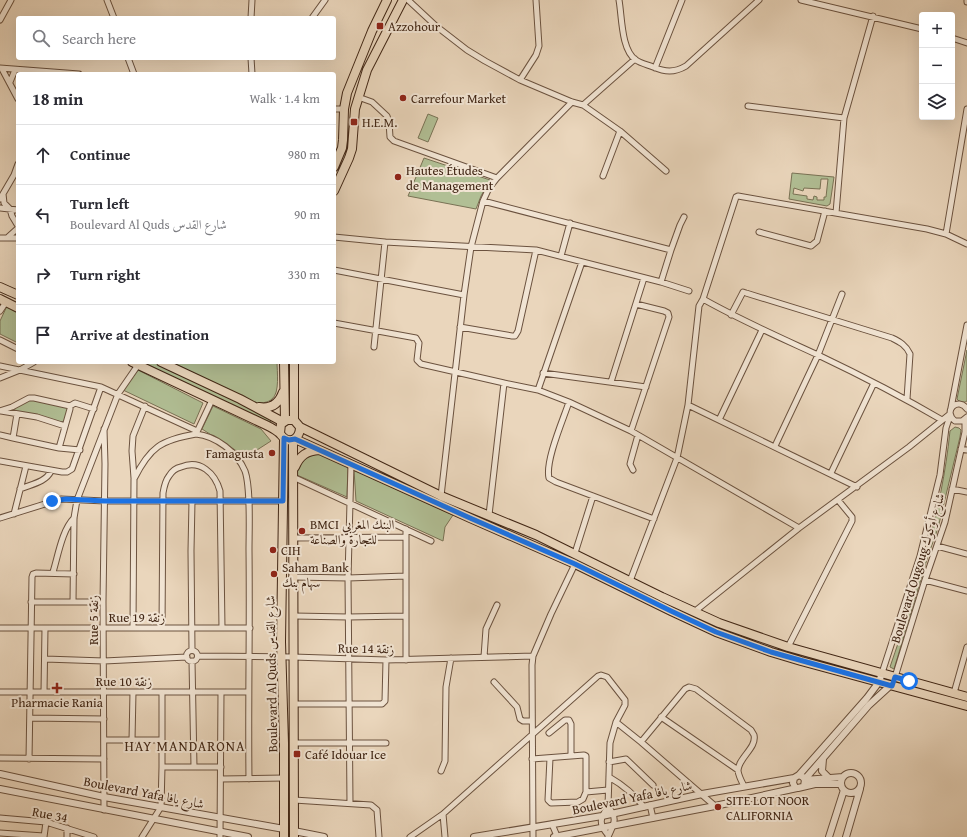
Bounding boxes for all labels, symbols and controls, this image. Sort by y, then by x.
map controls [919,12,955,120]
button: + [919,12,955,48]
search box [16,16,336,60]
place label: Azzohour [388,17,441,36]
marker: Azzohour [375,21,385,31]
icon: search [30,27,52,49]
text: Search here [62,28,136,49]
button: − [919,48,955,84]
button: layers [919,84,955,120]
text: 18 min [32,86,83,111]
text: Walk · 1.4 km [249,89,320,108]
place label: Carrefour Market [411,89,506,108]
marker: Carrefour Market [398,93,408,103]
place label: H.E.M. [362,113,397,132]
marker: H.E.M. [349,117,359,127]
icon: ahead [32,144,54,166]
text: Continue [70,144,131,165]
text: 980 m [288,145,320,164]
place label: Hautes Études de Management [406,161,494,195]
marker: Hautes Études de Management [393,172,403,182]
text: Turn left [70,193,129,214]
icon: left [32,204,54,226]
text: 90 m [294,205,320,224]
text: Boulevard Al Quds شارع القدس [70,215,227,234]
icon: right [32,264,54,286]
text: Turn right [70,264,141,285]
text: 330 m [288,265,320,284]
icon: arrive [32,324,54,346]
text: Arrive at destination [70,324,209,345]
place label: Famagusta [206,444,265,463]
marker: Famagusta [267,448,277,458]
street label: Boulevard Ougoug شارع أوكوك [886,491,951,646]
route end [43,492,61,510]
place label: BMCI البنك المغربي للتجارة والصناعة [310,515,394,549]
marker: BMCI البنك المغربي للتجارة والصناعة [297,526,307,536]
place label: CIH [281,541,301,560]
marker: CIH [268,545,278,555]
place label: Saham Bank سهام بنك [282,558,349,594]
marker: Saham Bank سهام بنك [269,569,279,579]
street label: Rue 5 زنقة [84,595,103,645]
street label: Boulevard Al Quds شارع القدس [261,595,284,753]
street label: Rue 19 زنقة [109,608,165,627]
street label: Rue 14 زنقة [338,639,394,658]
street label: Rue 10 زنقة [96,672,152,691]
route start [900,672,918,690]
marker: Pharmacie Rania [52,683,62,693]
place label: Pharmacie Rania [11,693,104,712]
district label: HAY MANDARONA [125,736,245,756]
place label: Café Idouar Ice [305,745,386,764]
marker: Café Idouar Ice [292,749,302,759]
street label: Boulevard Yafa شارع يافا [82,772,206,815]
street label: Boulevard Yafa شارع يافا [570,775,694,821]
place label: SITE LOT NOOR CALIFORNIA [726,791,810,825]
street label: Rue 34 [30,802,69,827]
marker: SITE LOT NOOR CALIFORNIA [713,802,723,812]

